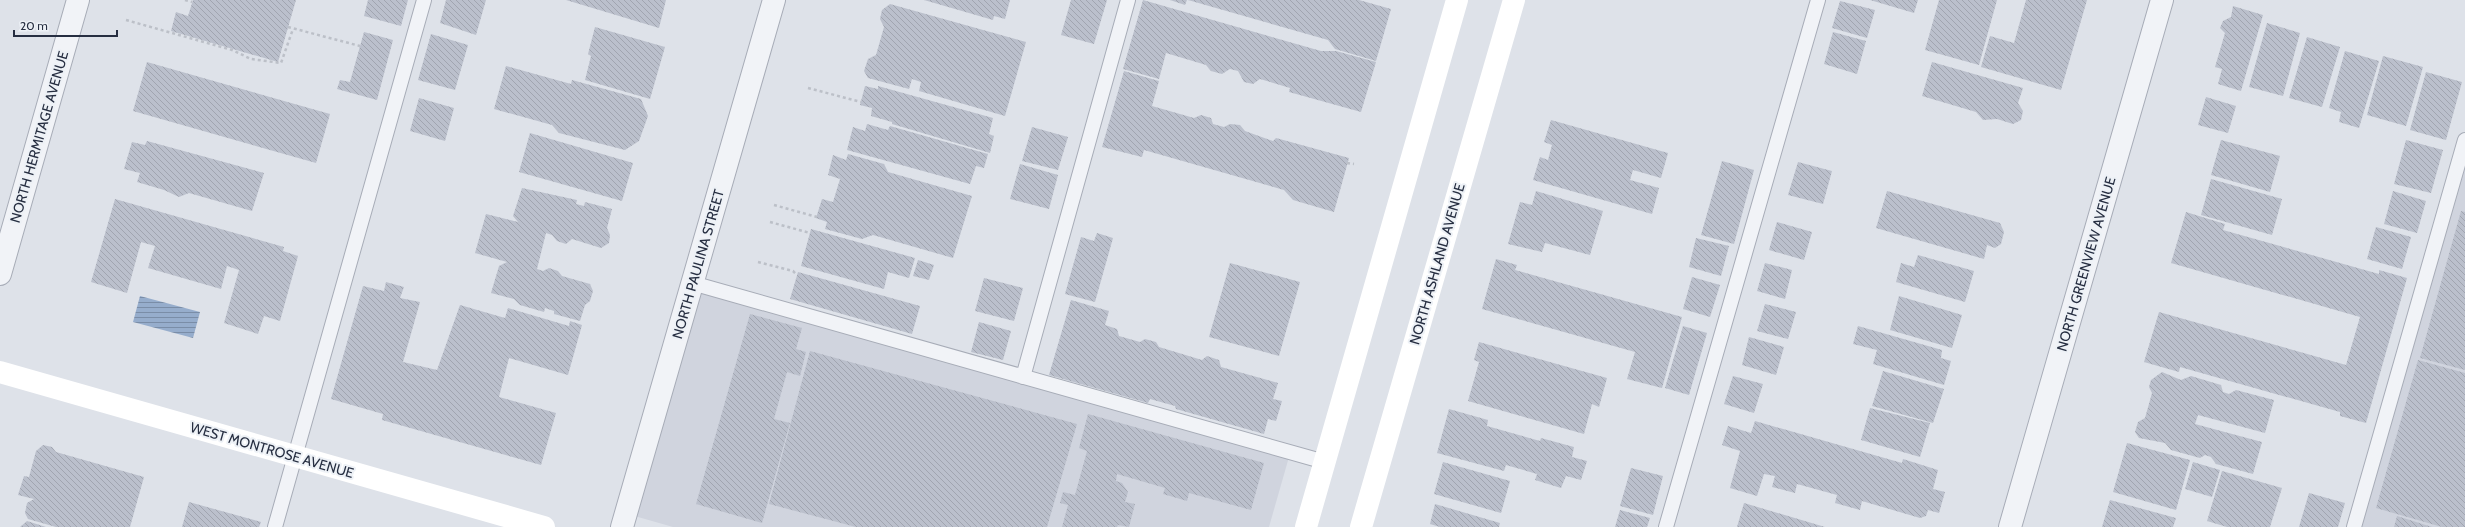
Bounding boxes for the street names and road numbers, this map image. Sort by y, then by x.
street label: NORTH HERMITAGE AVENUE [6,49,72,225]
street label: NORTH GREENVIEW AVENUE [2052,174,2120,353]
street label: NORTH ASHLAND AVENUE [1405,181,1469,347]
street label: NORTH PAULINA STREET [668,187,728,341]
street label: WEST MONTROSE AVENUE [188,418,356,482]

